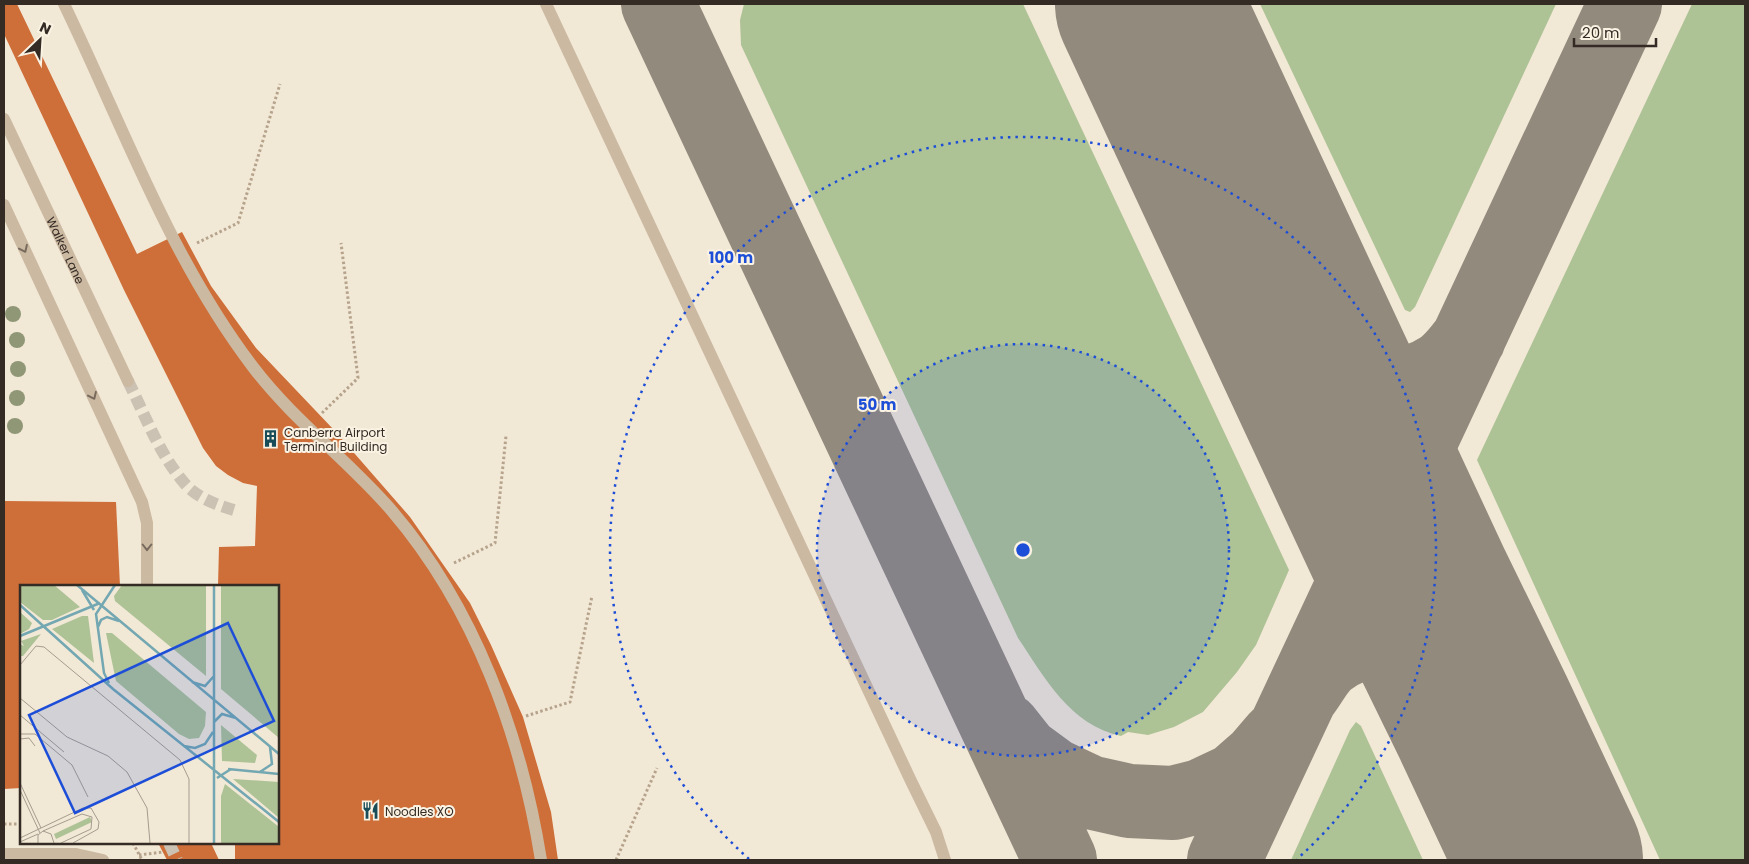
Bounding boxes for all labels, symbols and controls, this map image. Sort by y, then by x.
north arrow [15,15,65,65]
scale bar [1574,15,1656,47]
text: N [36,17,54,40]
text: 20 m [1582,22,1620,43]
street label: Walker Lane [43,214,89,287]
one-way arrow [18,244,29,253]
text: 100 m [709,247,753,268]
one-way arrow [87,391,97,400]
text: 50 m [858,394,896,415]
place label: Canberra Airport Terminal Building [284,424,387,455]
building icon: Canberra Airport Terminal Building [260,429,280,449]
centre of rings [1014,541,1032,559]
one-way arrow [142,544,152,551]
inset map [20,585,279,844]
restaurant icon: Noodles XO [361,801,381,821]
place label: Noodles XO [385,803,454,820]

